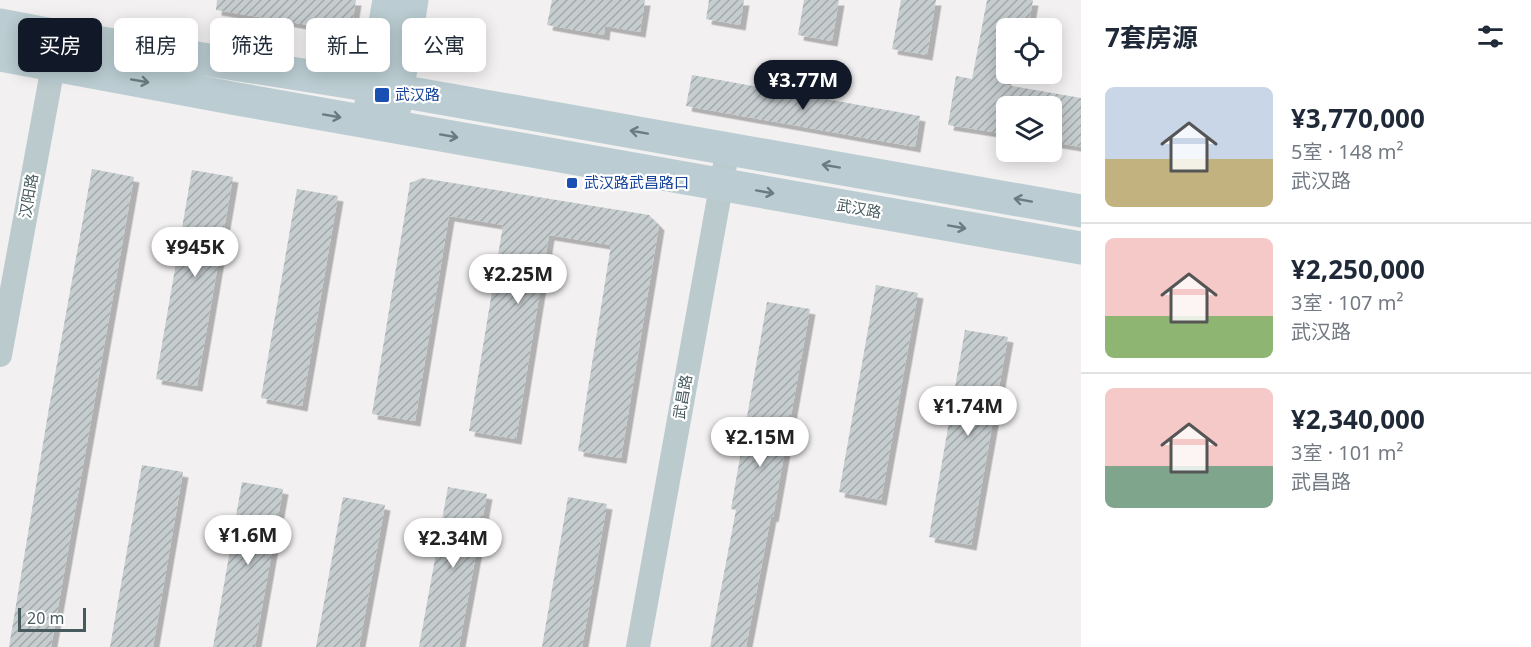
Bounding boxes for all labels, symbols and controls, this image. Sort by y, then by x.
chip: 买房 [18,18,102,72]
chip: 租房 [114,18,198,72]
chip: 筛选 [210,18,294,72]
chip: 新上 [306,18,390,72]
chip: 公寓 [402,18,486,72]
map controls [996,18,1062,162]
button: locate [996,18,1062,84]
text: 7套房源 [1105,19,1198,55]
icon: filters [1474,20,1507,53]
pin: ¥3.77M [754,60,852,111]
text: ¥3.77M [768,66,838,93]
one-way arrow [130,76,149,87]
place label: 武汉路 [395,84,440,104]
marker: 武汉路 [373,86,391,104]
button: layers [996,96,1062,162]
text: ¥3,770,000 [1291,100,1425,136]
one-way arrow [322,111,341,122]
icon: home [1153,111,1225,183]
one-way arrow [630,127,650,138]
one-way arrow [439,131,458,142]
text: 5室 · 148 m² [1291,138,1403,165]
one-way arrow [822,160,842,171]
text: 武汉路 [1291,167,1351,194]
street label: 汉阳路 [14,172,42,220]
place label: 武汉路武昌路口 [584,172,689,192]
marker: 武汉路武昌路口 [565,176,579,190]
one-way arrow [755,187,774,198]
street label: 武汉路 [835,194,883,222]
one-way arrow [1014,195,1034,206]
one-way arrow [947,222,966,233]
pin: ¥945K [153,227,237,278]
text: ¥945K [165,233,225,260]
text: ¥2,250,000 [1291,251,1425,287]
pin: ¥2.25M [469,254,567,305]
text: ¥2.25M [483,260,553,287]
icon: home [1153,262,1225,334]
text: 3室 · 107 m² [1291,289,1403,316]
text: 武汉路 [1291,318,1351,345]
street label: 武昌路 [668,373,696,421]
pin: ¥1.74M [919,386,1017,437]
text: ¥1.74M [933,392,1003,419]
text: ¥2,340,000 [1291,401,1425,437]
icon: home [1153,412,1225,484]
pin: ¥2.15M [711,417,809,468]
text: ¥2.15M [725,423,795,450]
text: 3室 · 101 m² [1291,439,1403,466]
text: 武昌路 [1291,468,1351,495]
pin: ¥1.6M [206,515,290,566]
pin: ¥2.34M [404,518,502,569]
text: ¥1.6M [219,521,277,548]
text: ¥2.34M [418,524,488,551]
scale bar [18,605,86,632]
text: 20 m [27,607,64,629]

